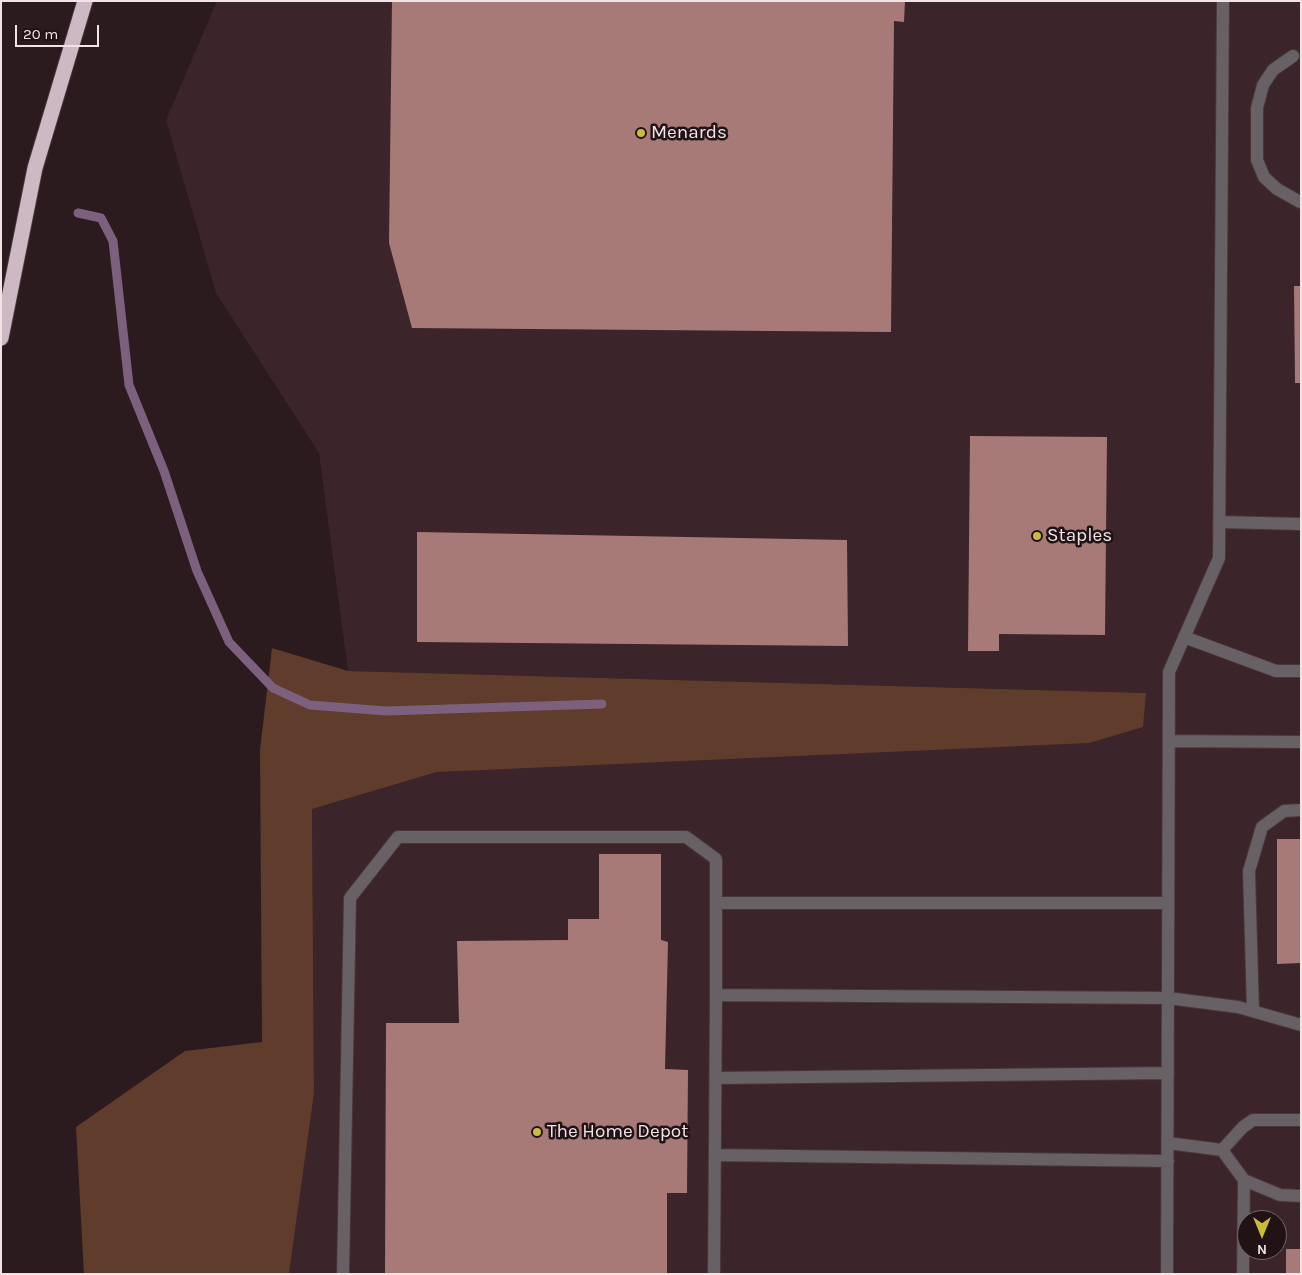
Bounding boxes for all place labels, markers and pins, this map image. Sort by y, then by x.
place label: Menards [651,122,727,144]
marker: Menards [635,127,647,139]
place label: Staples [1047,525,1112,547]
marker: Staples [1031,530,1043,542]
place label: The Home Depot [547,1121,688,1143]
marker: The Home Depot [531,1126,543,1138]

